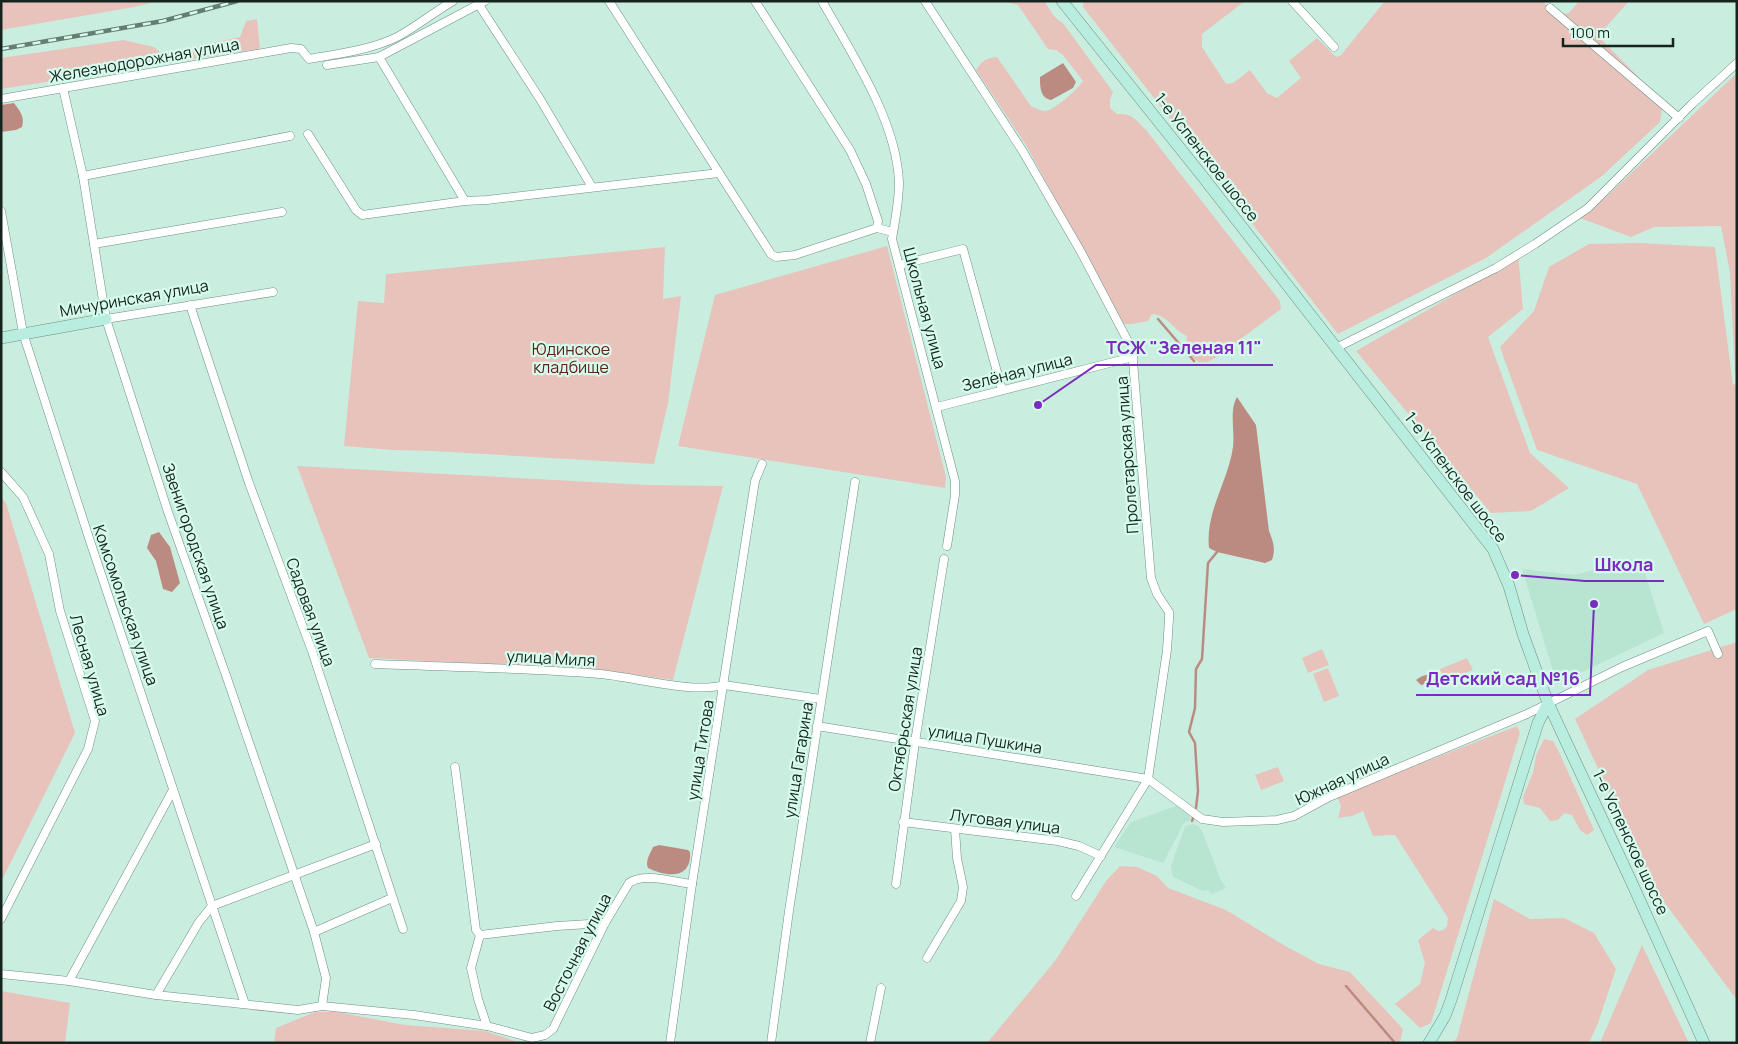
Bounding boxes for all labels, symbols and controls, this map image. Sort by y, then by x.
scale bar [1563,15,1673,47]
text: 100 m [1570,22,1610,43]
street label: Железнодорожная улица [47,32,241,88]
street label: 1-е Успенское шоссе [1150,88,1264,226]
street label: Школьная улица [898,245,952,371]
street label: Мичуринская улица [58,274,210,322]
callout: ТСЖ "Зеленая 11" [1096,332,1273,365]
text: ТСЖ "Зеленая 11" [1106,335,1262,359]
park label: Юдинское кладбище [532,338,610,378]
street label: Зелёная улица [959,348,1075,396]
street label: Пролетарская улица [1111,376,1143,534]
street label: 1-е Успенское шоссе [1400,407,1512,547]
street label: Звенигородская улица [157,460,235,632]
street label: Комсомольская улица [88,522,164,688]
callout: Школа [1585,548,1664,581]
text: Школа [1595,552,1653,576]
street label: Садовая улица [281,555,341,669]
street label: Лесная улица [65,612,115,718]
street label: улица Миля [506,645,596,671]
street label: Октябрьская улица [883,645,927,793]
callout: Детский сад №16 [1416,662,1590,695]
text: Детский сад №16 [1426,666,1580,690]
street label: улица Титова [681,698,719,802]
street label: улица Гагарина [778,700,818,820]
street label: улица Пушкина [926,719,1044,759]
street label: Южная улица [1292,748,1392,810]
street label: 1-е Успенское шоссе [1588,766,1674,918]
street label: Луговая улица [949,803,1061,839]
street label: Восточная улица [538,889,616,1015]

